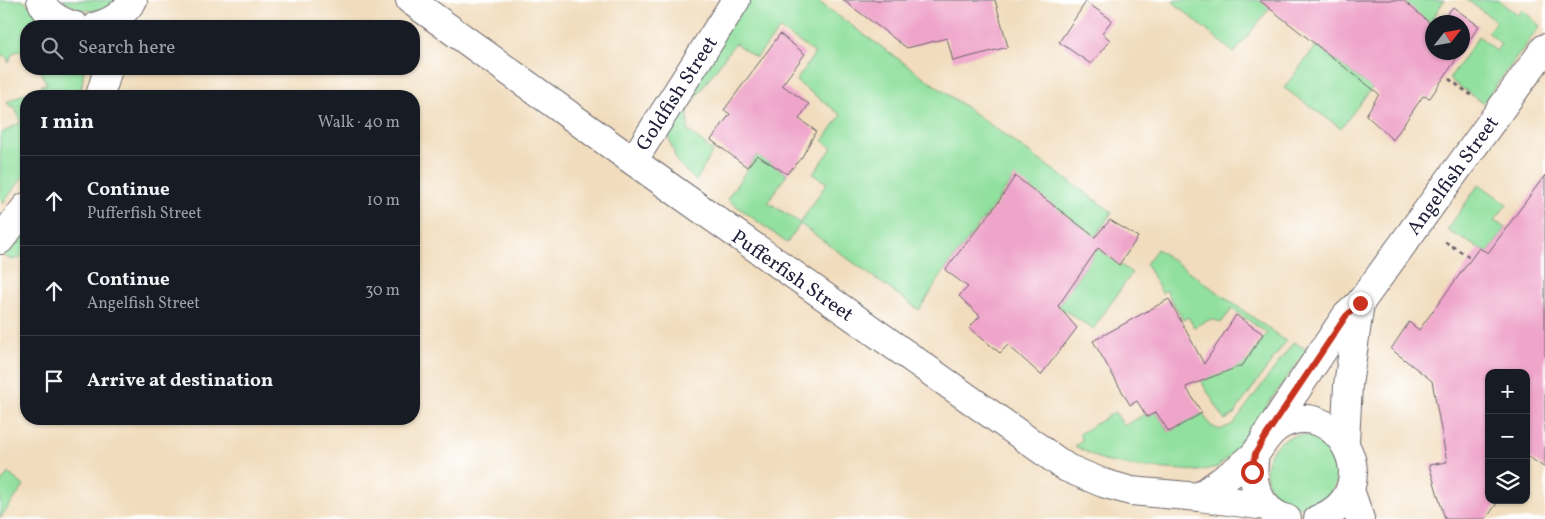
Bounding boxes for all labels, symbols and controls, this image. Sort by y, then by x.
north arrow [1425,15,1470,60]
search box [20,20,420,75]
street label: Goldfish Street [630,31,725,157]
icon: search [38,34,66,62]
text: Search here [78,35,175,61]
text: 1 min [40,108,94,137]
street label: Angelfish Street [1401,111,1506,241]
text: Walk · 40 m [318,112,400,134]
text: Continue [87,177,170,203]
icon: ahead [40,187,68,215]
text: 10 m [367,190,400,212]
text: Pufferfish Street [87,203,202,225]
street label: Pufferfish Street [725,224,859,329]
text: Continue [87,267,170,293]
icon: ahead [40,277,68,305]
text: 30 m [365,280,400,302]
route end [1349,292,1372,315]
text: Angelfish Street [87,293,200,315]
icon: arrive [40,367,68,395]
text: Arrive at destination [87,368,273,394]
map controls [1485,369,1530,504]
button: + [1485,369,1530,414]
button: − [1485,414,1530,459]
button: layers [1485,459,1530,504]
route start [1241,461,1264,484]

